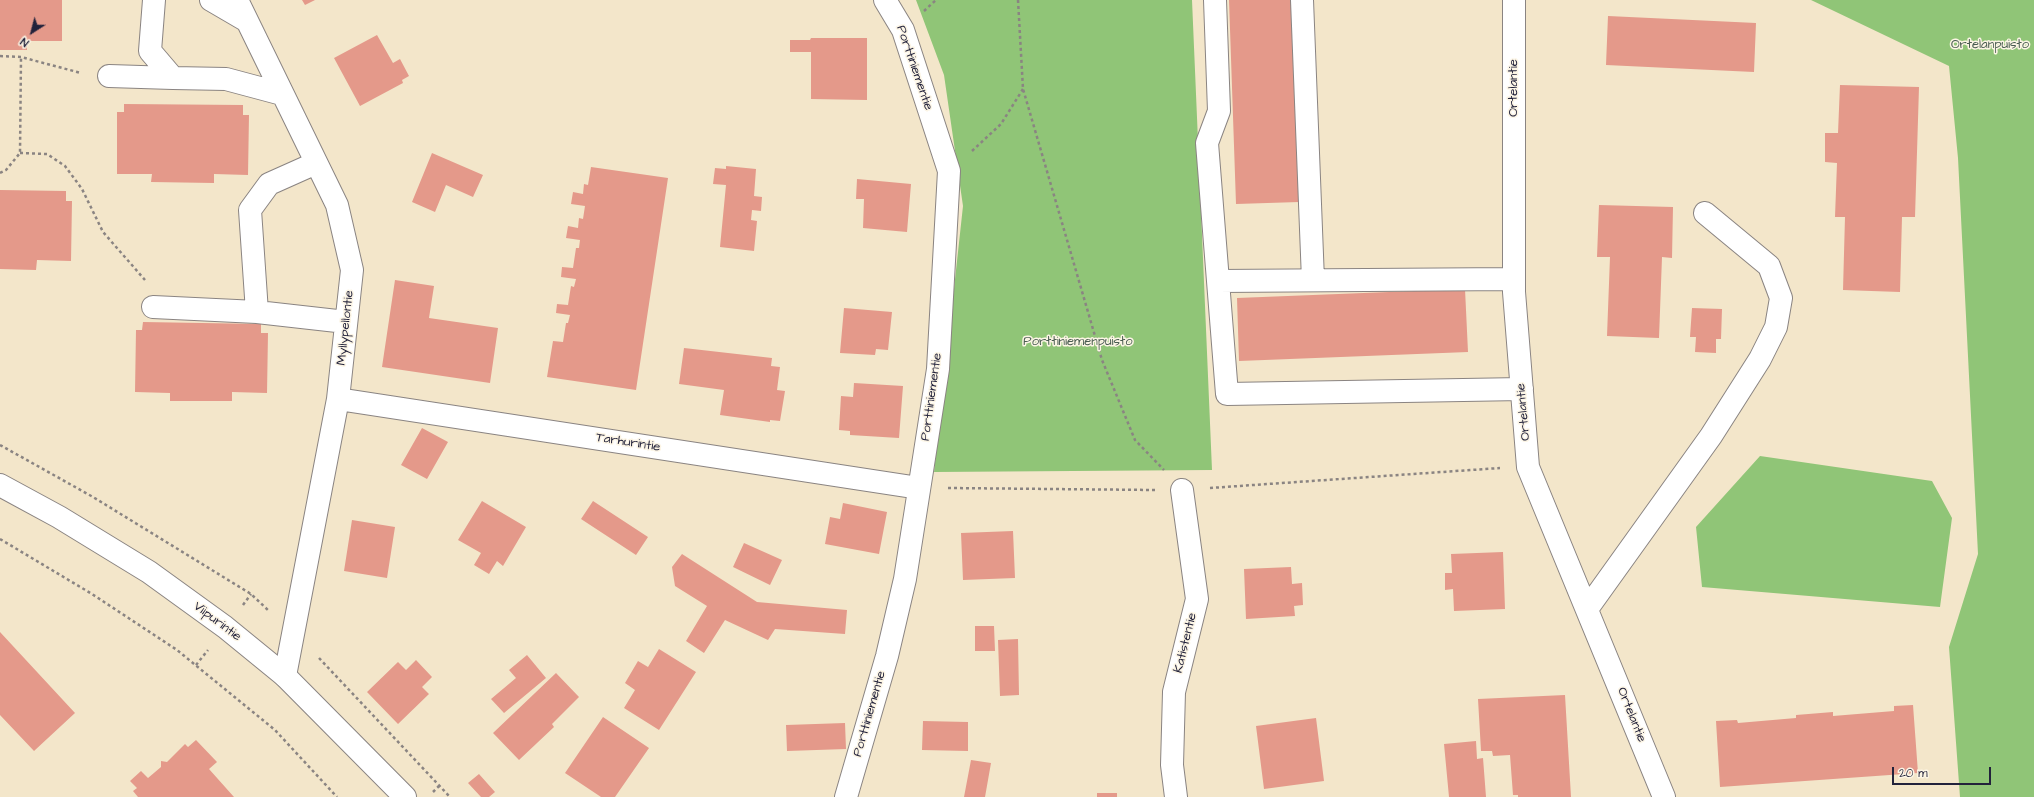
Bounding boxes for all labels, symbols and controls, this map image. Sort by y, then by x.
north arrow [12,12,52,52]
street label: Porttiniementie [892,24,936,112]
text: N [17,34,32,50]
park label: Ortelanpuisto [1951,37,2029,53]
street label: Ortelantie [1506,59,1522,117]
street label: Myllypellontie [334,290,358,366]
park label: Porttiniemenpuisto [1023,334,1133,350]
street label: Porttiniementie [918,352,946,442]
street label: Ortelantie [1514,383,1534,441]
street label: Tarhurintie [595,430,661,456]
street label: Viipurintie [190,599,244,645]
street label: Katistentie [1171,611,1201,675]
street label: Porttiniementie [850,669,890,759]
street label: Ortelantie [1613,685,1649,745]
scale bar [1894,759,1993,785]
text: 20 m [1899,765,1928,782]

